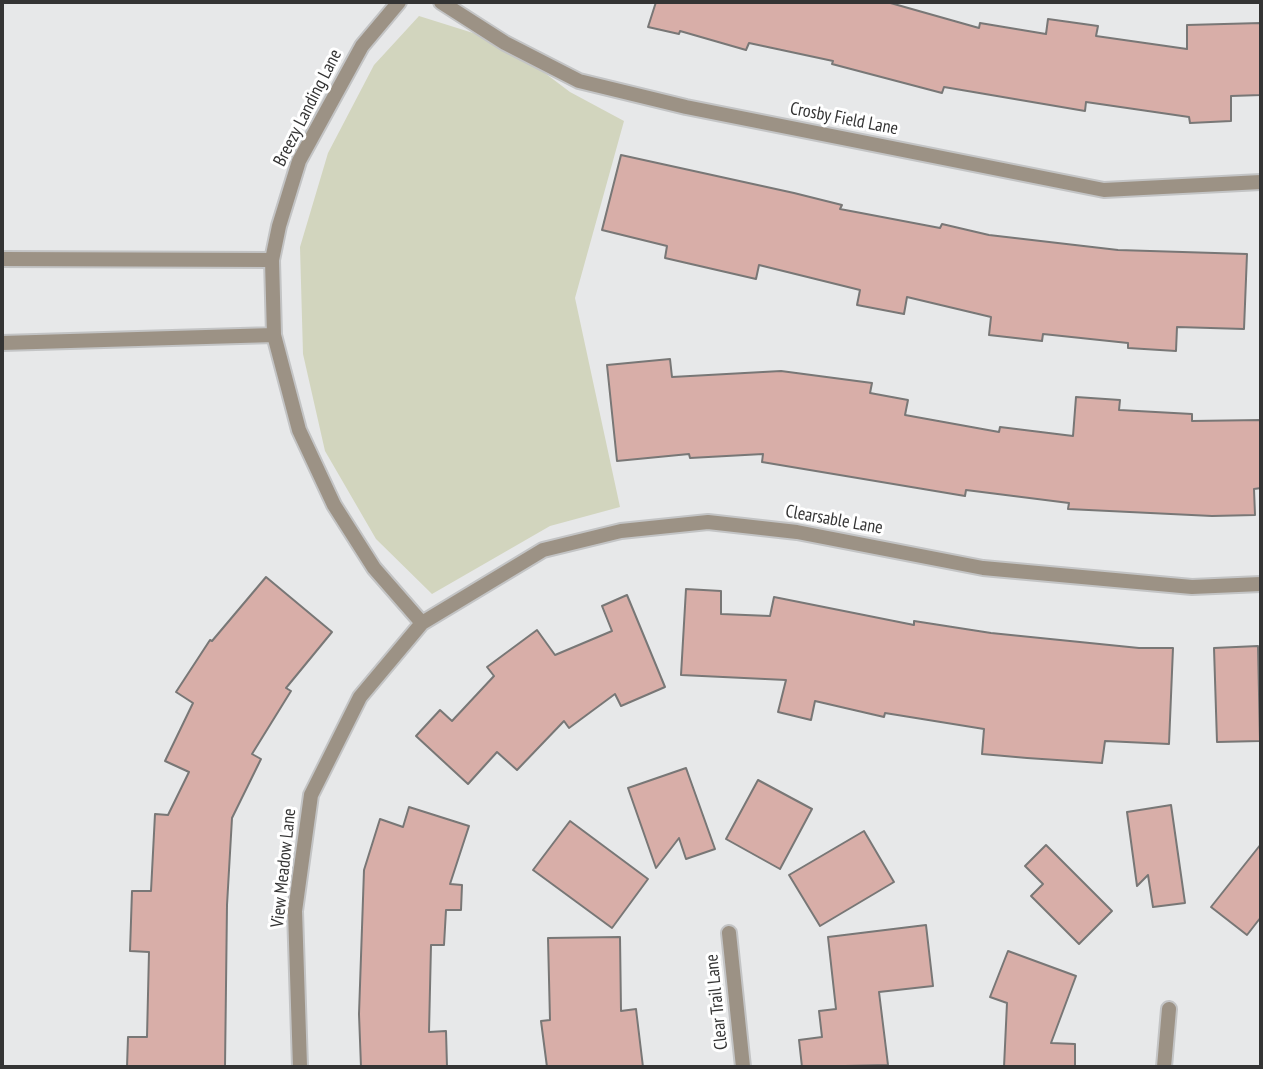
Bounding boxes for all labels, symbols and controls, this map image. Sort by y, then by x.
street label: Breezy Landing Lane [269,46,347,170]
street label: Crosby Field Lane [788,98,900,140]
street label: Clearsable Lane [784,501,884,539]
street label: View Meadow Lane [267,807,301,929]
street label: Clear Trail Lane [701,953,733,1051]

